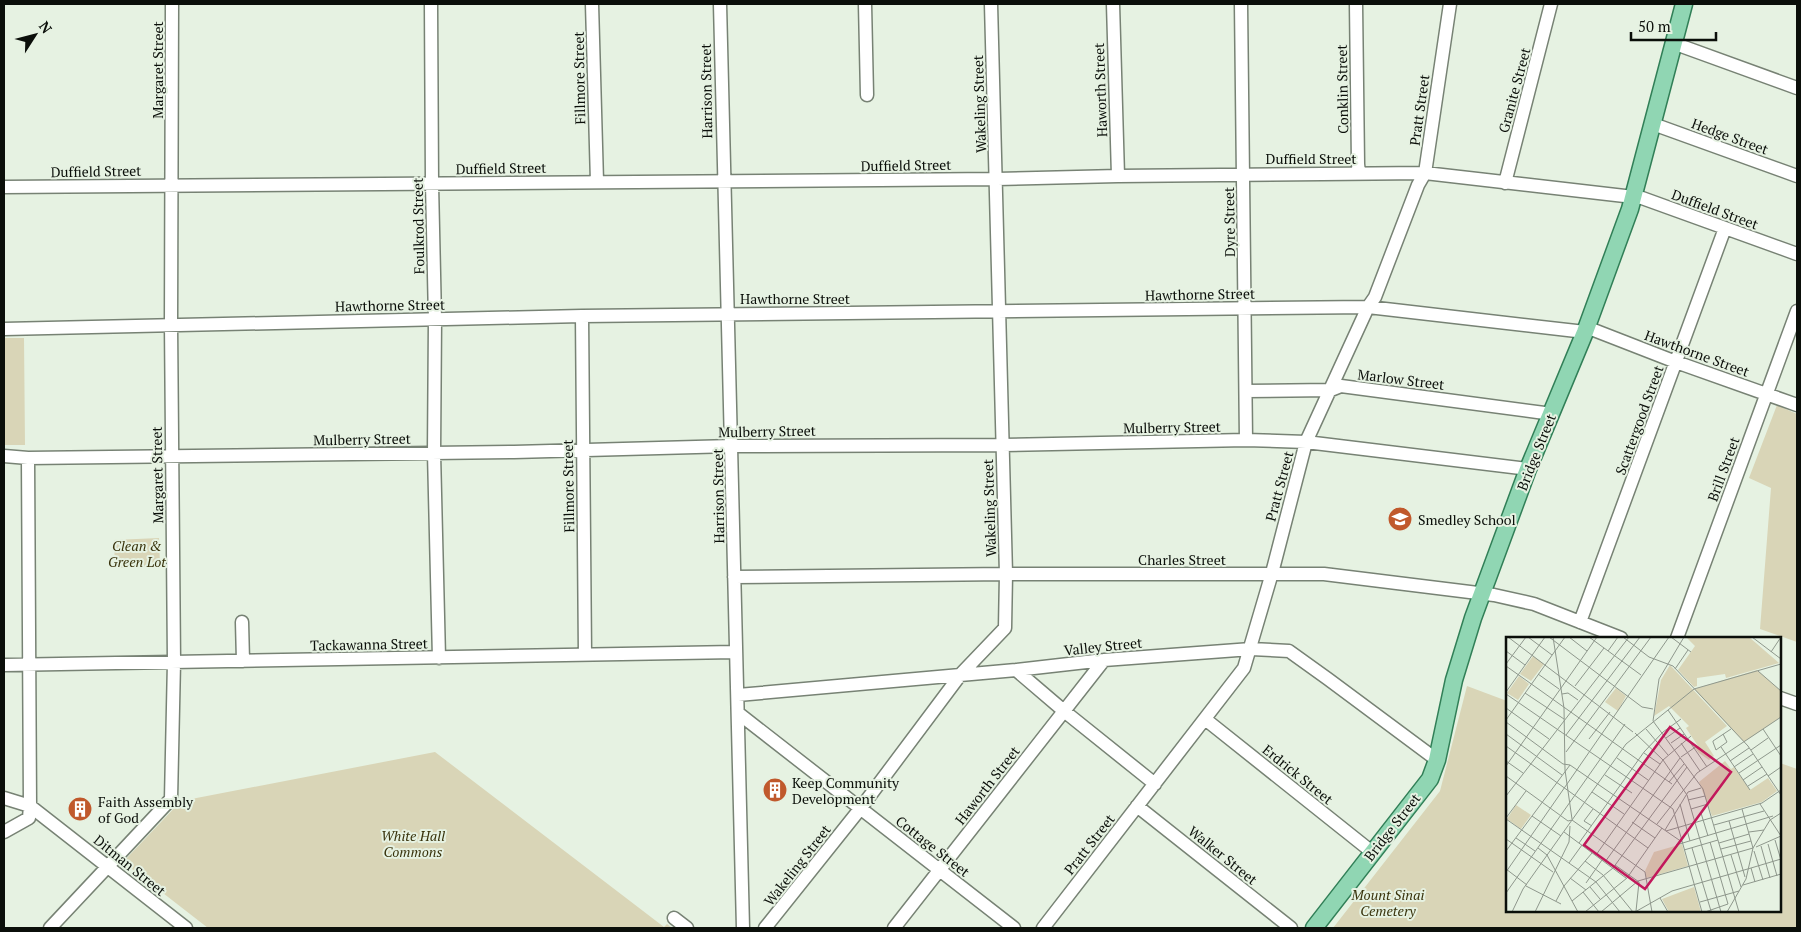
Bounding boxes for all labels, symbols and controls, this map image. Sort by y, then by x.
north arrow [10,10,60,60]
scale bar [1631,10,1716,42]
text: 50 m [1638,16,1671,36]
text: N [35,17,57,37]
street label: Margaret Street [148,21,167,119]
street label: Fillmore Street [569,30,589,125]
street label: Harrison Street [696,42,716,139]
street label: Haworth Street [1089,42,1111,138]
street label: Conklin Street [1332,43,1352,134]
street label: Granite Street [1493,44,1535,135]
street label: Wakeling Street [968,54,990,153]
street label: Pratt Street [1405,72,1434,147]
street label: Hedge Street [1689,113,1772,159]
street label: Duffield Street [1266,149,1357,168]
street label: Duffield Street [860,155,952,175]
street label: Duffield Street [455,158,547,178]
street label: Duffield Street [50,161,142,181]
street label: Foulkrod Street [408,177,428,274]
street label: Duffield Street [1669,185,1762,234]
street label: Dyre Street [1219,186,1239,257]
street label: Hawthorne Street [1145,284,1256,304]
street label: Hawthorne Street [740,289,851,308]
street label: Hawthorne Street [335,295,446,315]
street label: Hawthorne Street [1642,325,1753,381]
street label: Scattergood Street [1610,362,1668,477]
street label: Marlow Street [1357,364,1446,394]
street label: Bridge Street [1512,410,1560,493]
street label: Mulberry Street [1123,417,1222,437]
street label: Mulberry Street [718,421,817,441]
street label: Margaret Street [147,425,167,524]
street label: Mulberry Street [313,429,412,449]
street label: Brill Street [1703,433,1744,504]
street label: Fillmore Street [558,438,578,533]
street label: Harrison Street [708,447,728,544]
street label: Pratt Street [1261,448,1298,523]
street label: Wakeling Street [978,458,1000,557]
school or university icon: Smedley School [1387,506,1413,532]
place label: Smedley School [1418,510,1516,529]
park label: Clean & Green Lot [108,536,166,571]
street label: Charles Street [1138,550,1227,569]
street label: Valley Street [1063,632,1144,660]
street label: Tackawanna Street [310,633,429,655]
inset map [1506,637,1781,912]
street label: Erdrick Street [1259,740,1338,809]
street label: Haworth Street [950,741,1024,828]
place label: Keep Community Development [792,773,900,808]
building icon: Keep Community Development [762,777,788,803]
street label: Bridge Street [1360,789,1425,865]
place label: Faith Assembly of God [98,792,194,827]
building icon: Faith Assembly of God [67,796,93,822]
street label: Pratt Street [1059,809,1119,878]
street label: Cottage Street [892,811,974,881]
street label: Wakeling Street [759,820,835,910]
street label: Walker Street [1185,821,1262,889]
park label: White Hall Commons [381,826,445,861]
street label: Ditman Street [90,830,171,900]
park label: Mount Sinai Cemetery [1351,885,1425,920]

